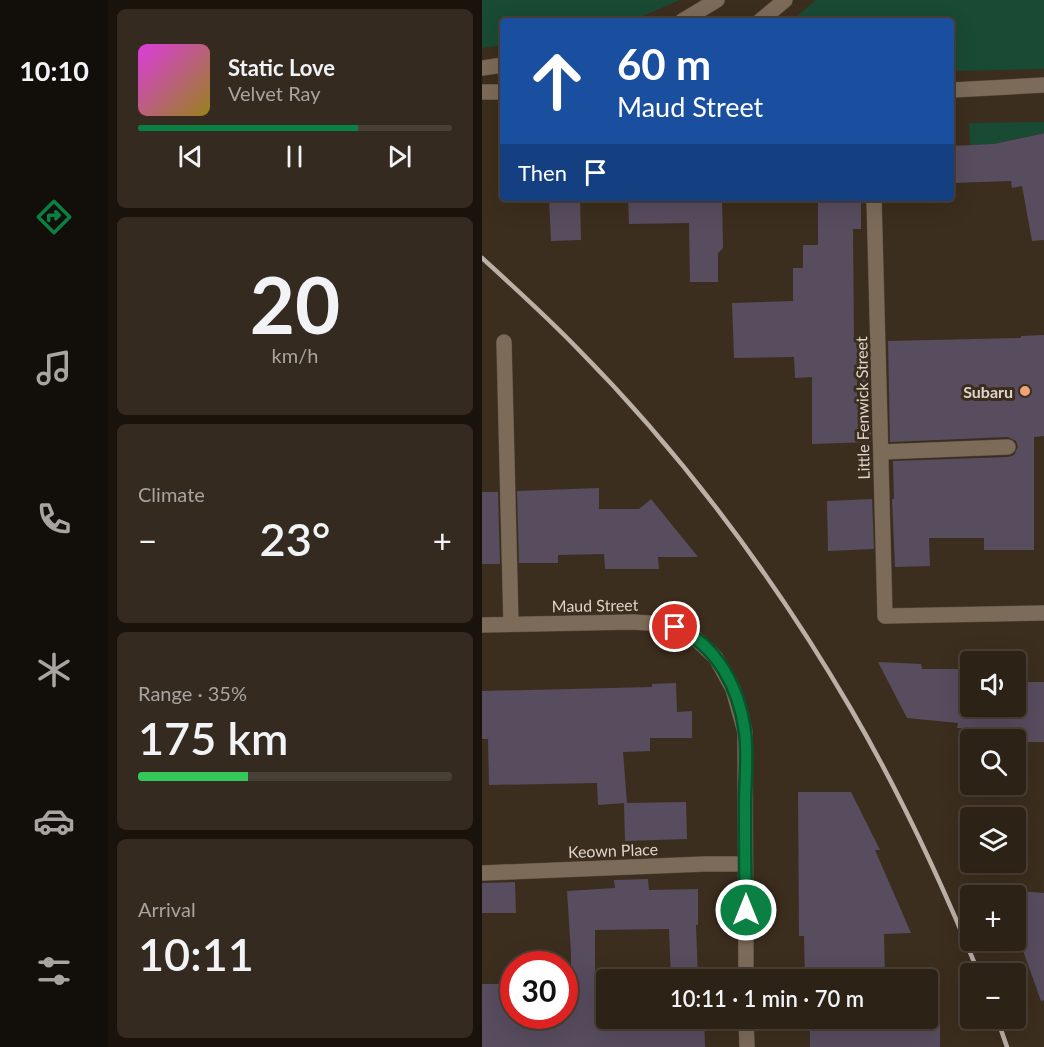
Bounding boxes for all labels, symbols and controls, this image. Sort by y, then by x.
text: 60 m [617,39,711,89]
icon: ahead [518,42,596,120]
text: 10:10 [19,54,89,87]
text: Static Love [228,54,335,81]
text: Velvet Ray [228,81,321,105]
text: Maud Street [617,90,763,123]
icon: previous [174,140,207,173]
icon: pause [278,140,311,173]
icon: next [383,140,416,173]
icon: arrive [579,156,612,189]
text: Then [518,159,567,186]
icon: directions [33,196,75,238]
text: 20 [250,257,340,351]
street label: Little Fenwick Street [851,336,873,480]
text: km/h [272,343,318,367]
icon: music [33,347,75,389]
place label: Subaru [963,382,1013,401]
marker: Subaru [1018,384,1032,398]
text: Climate [138,482,205,506]
icon: phone [33,498,75,540]
text: 23° [260,512,330,566]
text: − [138,520,157,560]
text: + [433,520,452,560]
street label: Maud Street [552,595,639,615]
pin [649,601,700,652]
icon: arrive [658,610,691,643]
icon: climate [33,649,75,691]
map controls [960,651,1026,1029]
button: sound [960,651,1026,717]
text: Range · 35% [138,681,247,705]
text: 175 km [138,711,288,765]
button: search [960,729,1026,795]
icon: car [33,800,75,842]
button: layers [960,807,1026,873]
street label: Keown Place [568,839,658,861]
position arrow [714,878,778,942]
button: + [960,885,1026,951]
text: Arrival [138,897,196,921]
text: 10:11 [138,927,254,981]
icon: filters [33,950,75,992]
speed limit sign: 30 [500,951,578,1029]
button: − [960,963,1026,1029]
text: 10:11 · 1 min · 70 m [670,985,864,1012]

